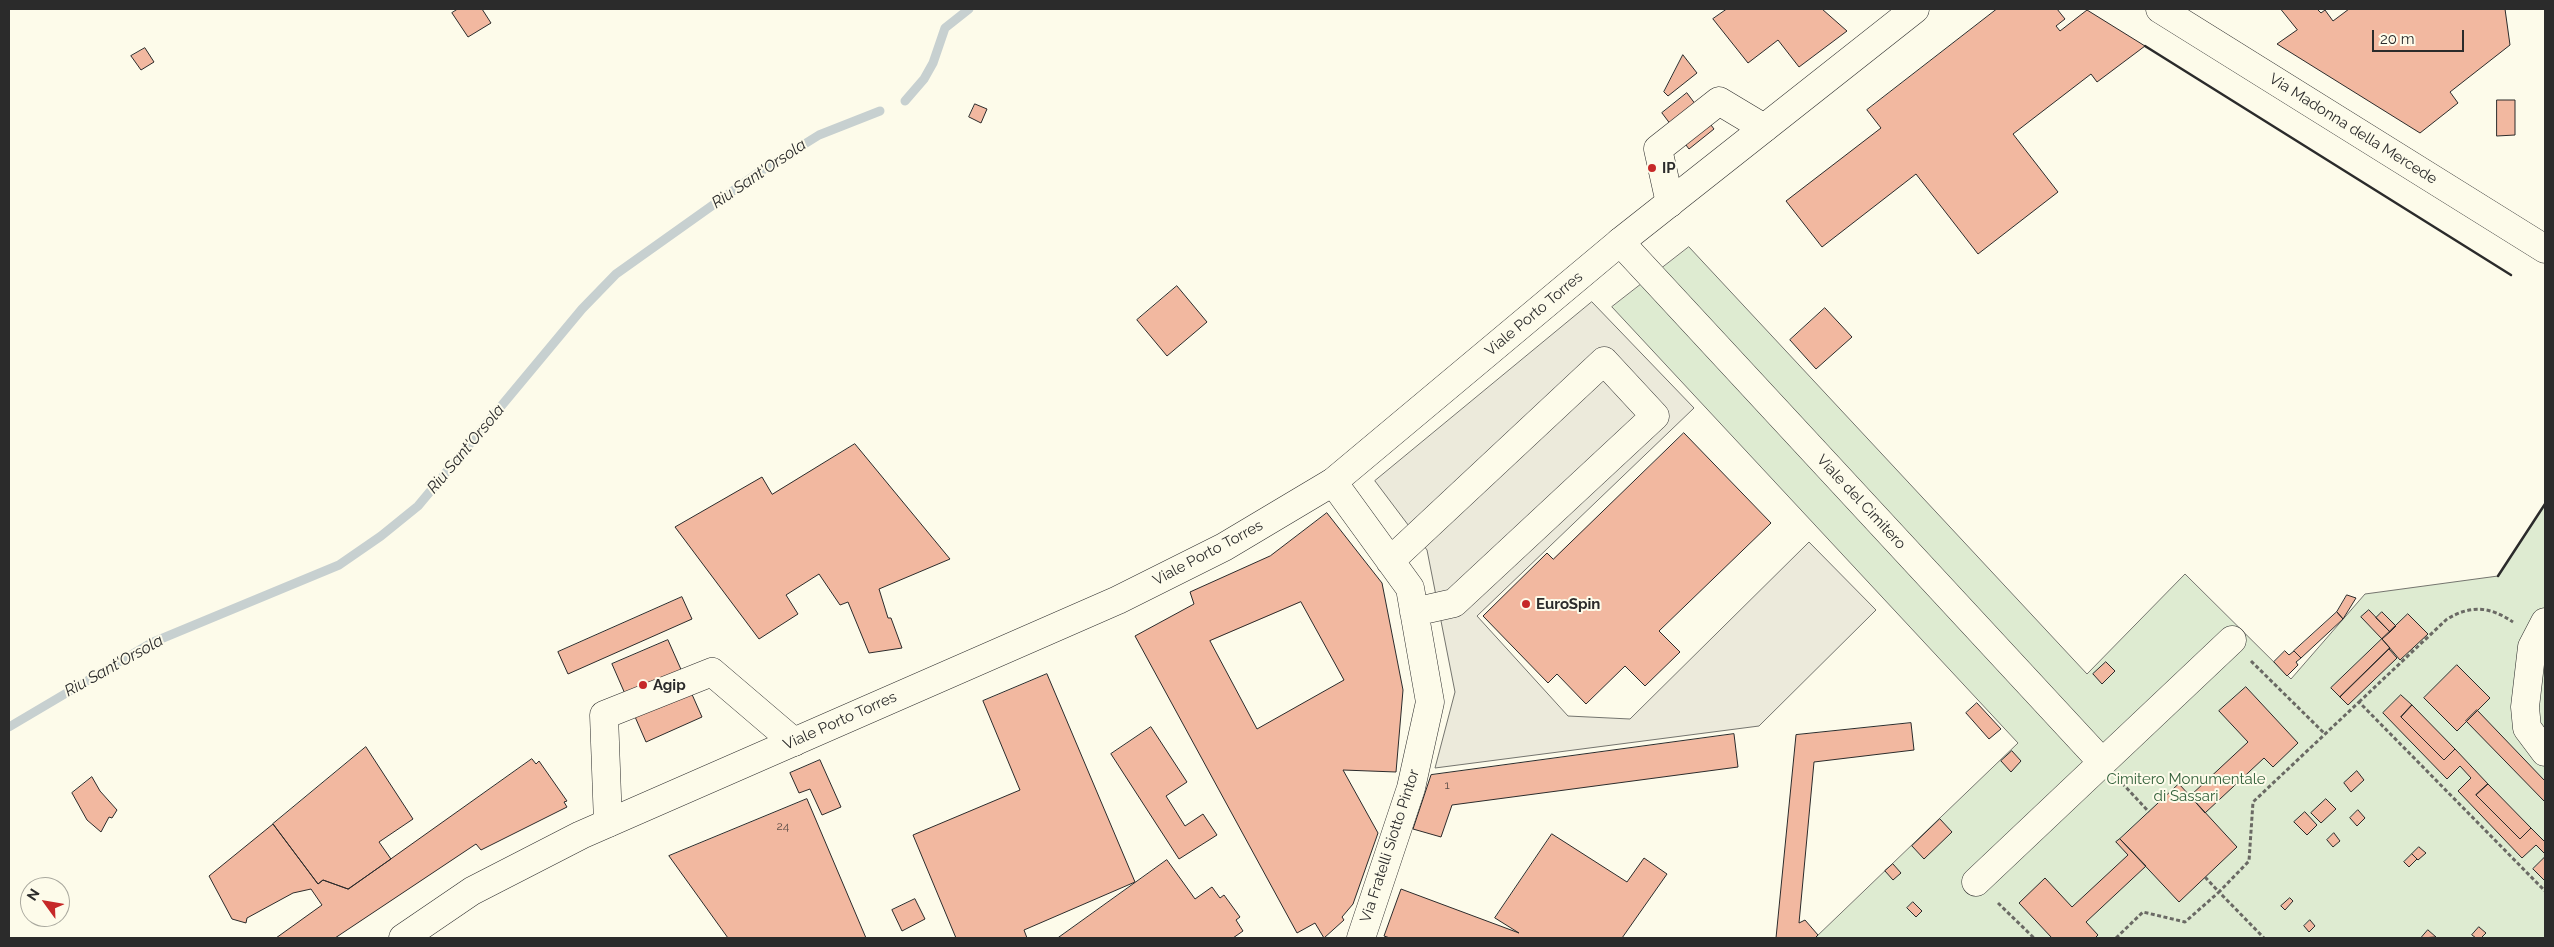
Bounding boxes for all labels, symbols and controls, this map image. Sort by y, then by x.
scale bar [2374,20,2466,52]
text: 20 m [2380,30,2415,48]
street label: Via Madonna della Mercede [2266,70,2440,188]
water label: Riu Sant'Orsola [708,135,810,213]
place label: IP [1662,159,1676,177]
marker: IP [1646,162,1658,174]
street label: Viale Porto Torres [1481,268,1587,360]
water label: Riu Sant'Orsola [423,401,509,497]
street label: Viale del Cimitero [1813,451,1909,553]
street label: Viale Porto Torres [1150,516,1266,590]
place label: EuroSpin [1536,595,1600,613]
marker: EuroSpin [1520,598,1532,610]
water label: Riu Sant'Orsola [61,631,167,701]
place label: Agip [653,676,686,694]
marker: Agip [637,679,649,691]
street label: Viale Porto Torres [781,688,899,754]
street label: Via Fratelli Siotto Pintor [1357,767,1423,925]
park label: Cimitero Monumentale di Sassari [2106,770,2266,805]
house number: 1 [1444,778,1450,792]
house number: 24 [777,819,789,833]
north arrow [20,877,70,927]
text: N [24,886,43,903]

